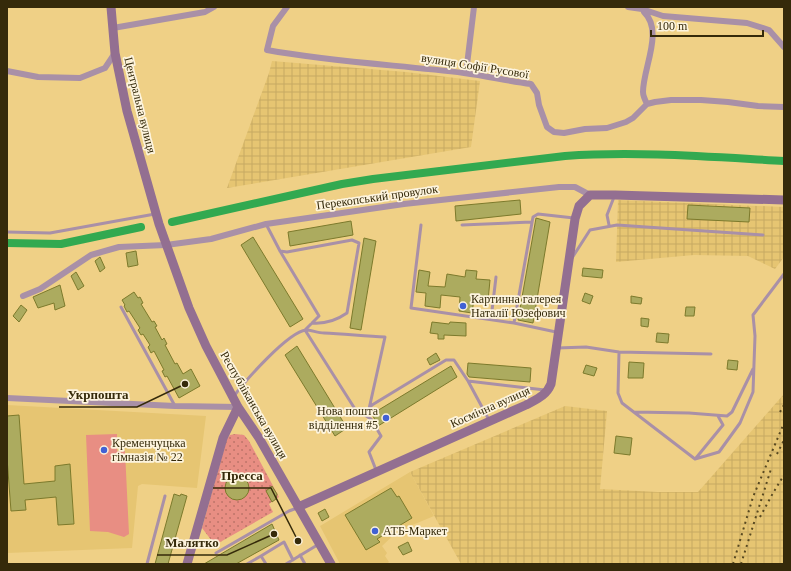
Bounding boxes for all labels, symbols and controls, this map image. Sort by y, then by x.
scale bar [651,12,763,38]
text: 100 m [657,19,688,33]
street label: вулиця Софії Русової [420,51,530,81]
street label: Центральна вулиця [121,56,159,155]
street label: Перекопський провулок [315,182,439,212]
place label: Картинна галерея Наталії Юзефович [471,292,566,320]
marker: Картинна галерея Наталії Юзефович [458,301,468,311]
street label: Республіканська вулиця [217,349,291,462]
callout: Укрпошта [59,382,137,407]
street label: Космічна вулиця [448,383,532,431]
text: Укрпошта [67,387,129,402]
place label: Нова пошта відділення #5 [309,404,379,432]
marker: Нова пошта відділення #5 [381,413,391,423]
place label: Кременчуцька гімназія № 22 [112,436,186,464]
marker: Кременчуцька гімназія № 22 [99,445,109,455]
callout: Пресса [213,463,271,488]
text: Пресса [221,468,263,483]
place label: АТБ-Маркет [383,524,448,538]
marker: АТБ-Маркет [370,526,380,536]
callout: Малятко [157,530,227,555]
text: Малятко [165,535,219,550]

